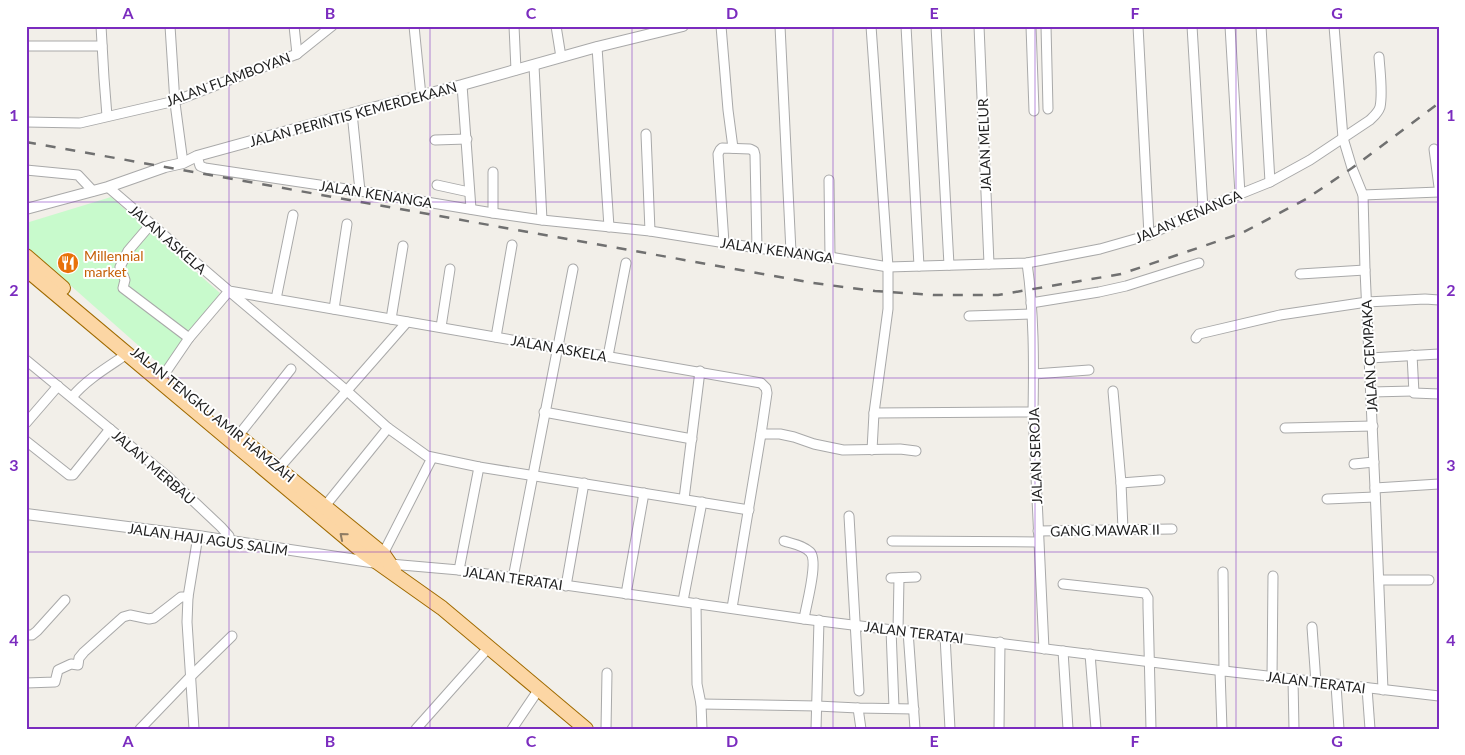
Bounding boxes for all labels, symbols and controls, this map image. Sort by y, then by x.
text: A [121,3,134,22]
text: B [325,3,335,22]
text: C [526,3,537,22]
text: D [726,3,738,22]
text: E [929,3,939,22]
text: F [1130,3,1140,22]
text: G [1331,3,1343,22]
street label: JALAN FLAMBOYAN [163,49,293,109]
street label: JALAN PERINTIS KEMERDEKAAN [247,78,459,150]
street label: JALAN MELUR [974,98,994,192]
text: 1 [9,105,19,124]
text: 1 [1446,105,1456,124]
street label: JALAN KENANGA [318,177,434,211]
street label: JALAN KENANGA [1132,186,1244,246]
street label: JALAN ASKELA [126,201,211,278]
street label: JALAN KENANGA [719,234,835,266]
place label: Millennial market [84,247,144,280]
restaurant icon: Millennial market [56,251,80,275]
text: 2 [9,280,19,299]
text: 2 [1446,280,1456,299]
street label: JALAN CEMPAKA [1358,299,1380,413]
street label: JALAN ASKELA [510,331,609,365]
street label: JALAN TENGKU AMIR HAMZAH [128,342,298,486]
street label: JALAN SEROJA [1025,407,1045,505]
street label: JALAN MERBAU [109,426,199,508]
text: 3 [9,455,19,474]
text: 3 [1446,455,1456,474]
street label: JALAN HAJI AGUS SALIM [127,519,289,559]
street label: GANG MAWAR II [1050,521,1160,539]
one-way arrow [340,532,349,541]
street label: JALAN TERATAI [462,563,564,593]
street label: JALAN TERATAI [863,617,965,647]
text: 4 [9,630,19,649]
text: 4 [1446,630,1456,649]
street label: JALAN TERATAI [1265,667,1367,697]
text: A [121,731,134,750]
text: B [325,731,335,750]
text: C [526,731,537,750]
text: D [726,731,738,750]
text: E [929,731,939,750]
text: F [1130,731,1140,750]
text: G [1331,731,1343,750]

